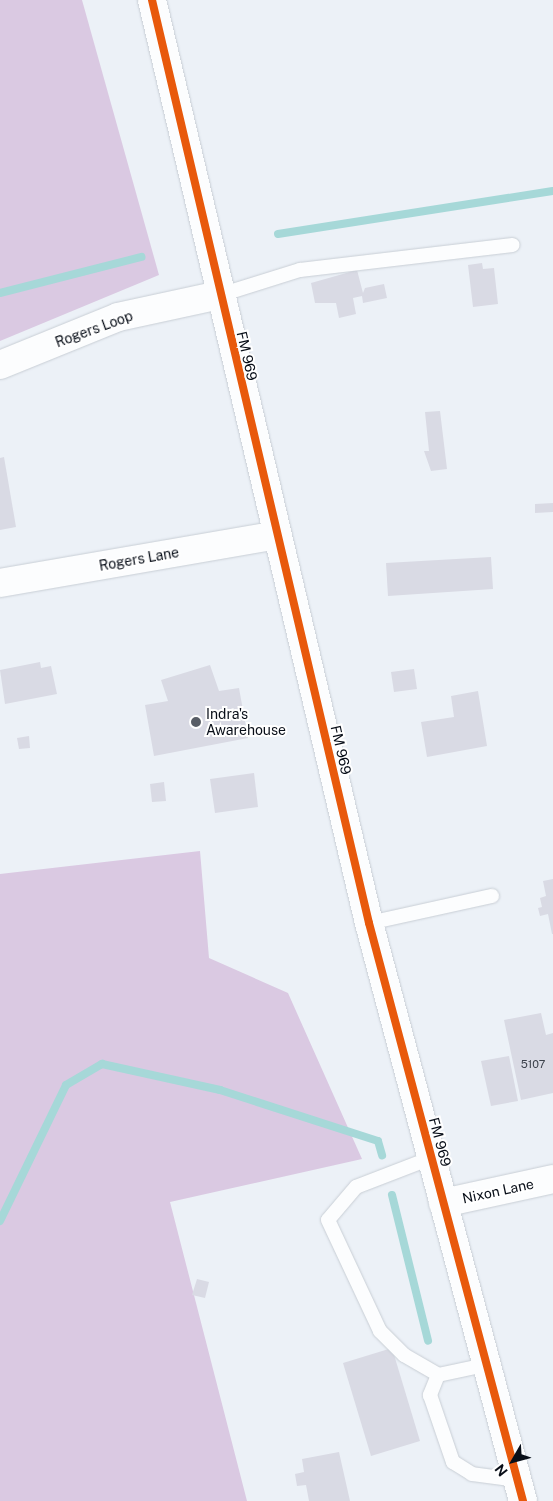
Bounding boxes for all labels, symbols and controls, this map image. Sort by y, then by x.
street label: Rogers Loop [53,307,135,351]
street label: FM 969 [233,330,261,382]
street label: Rogers Lane [98,544,180,574]
place label: Indra's Awarehouse [206,706,286,739]
marker: Indra's Awarehouse [190,716,202,728]
street label: FM 969 [327,724,355,776]
house number: 5107 [521,1057,545,1071]
street label: FM 969 [425,1116,455,1168]
street label: Nixon Lane [461,1175,535,1207]
north arrow [488,1436,538,1486]
text: N [492,1461,511,1479]

